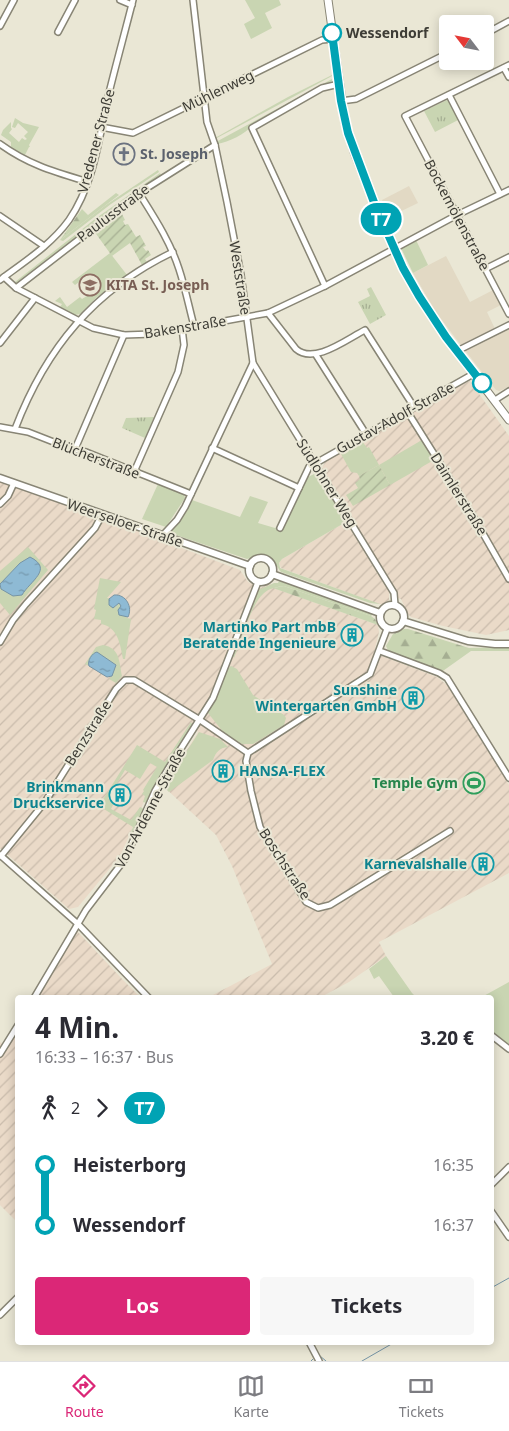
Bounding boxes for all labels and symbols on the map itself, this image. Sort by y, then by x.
north arrow [439,15,494,70]
marker: Wessendorf [322,23,342,43]
place label: Wessendorf [346,23,430,42]
street label: Mühlenweg [179,65,257,116]
street label: Vredener Straße [72,87,119,195]
church icon: St. Joseph [112,142,136,166]
place label: St. Joseph [140,144,208,163]
street label: Bockemölenstraße [420,156,495,274]
street label: Paulusstraße [73,179,153,246]
line badge: T7 [358,203,404,235]
street label: Weststraße [225,240,256,316]
school or university icon: KITA St. Joseph [78,273,102,297]
place label: KITA St. Joseph [106,275,209,294]
street label: Bakenstraße [143,311,227,342]
unlabelled marker [472,373,492,393]
street label: Gustav-Adolf-Straße [332,377,457,458]
street label: Blücherstraße [50,432,143,483]
street label: Südlohner Weg [293,435,362,531]
street label: Daimlerstraße [426,449,492,539]
street label: Weerseloer Straße [65,494,186,551]
place label: Martinko Part mbB Beratende Ingenieure [183,617,336,652]
building icon: Martinko Part mbB Beratende Ingenieure [340,623,364,647]
place label: Sunshine Wintergarten GmbH [256,680,397,715]
building icon: Sunshine Wintergarten GmbH [401,686,425,710]
street label: Benzstraße [60,696,115,769]
street label: Von-Ardenne-Straße [110,744,189,871]
building icon: HANSA-FLEX [211,759,235,783]
place label: HANSA-FLEX [239,761,326,780]
sports icon: Temple Gym [462,771,486,795]
place label: Temple Gym [372,773,458,792]
place label: Brinkmann Druckservice [13,777,104,812]
building icon: Brinkmann Druckservice [108,783,132,807]
street label: Boschstraße [255,824,316,903]
building icon: Karnevalshalle [471,852,495,876]
place label: Karnevalshalle [364,854,467,873]

